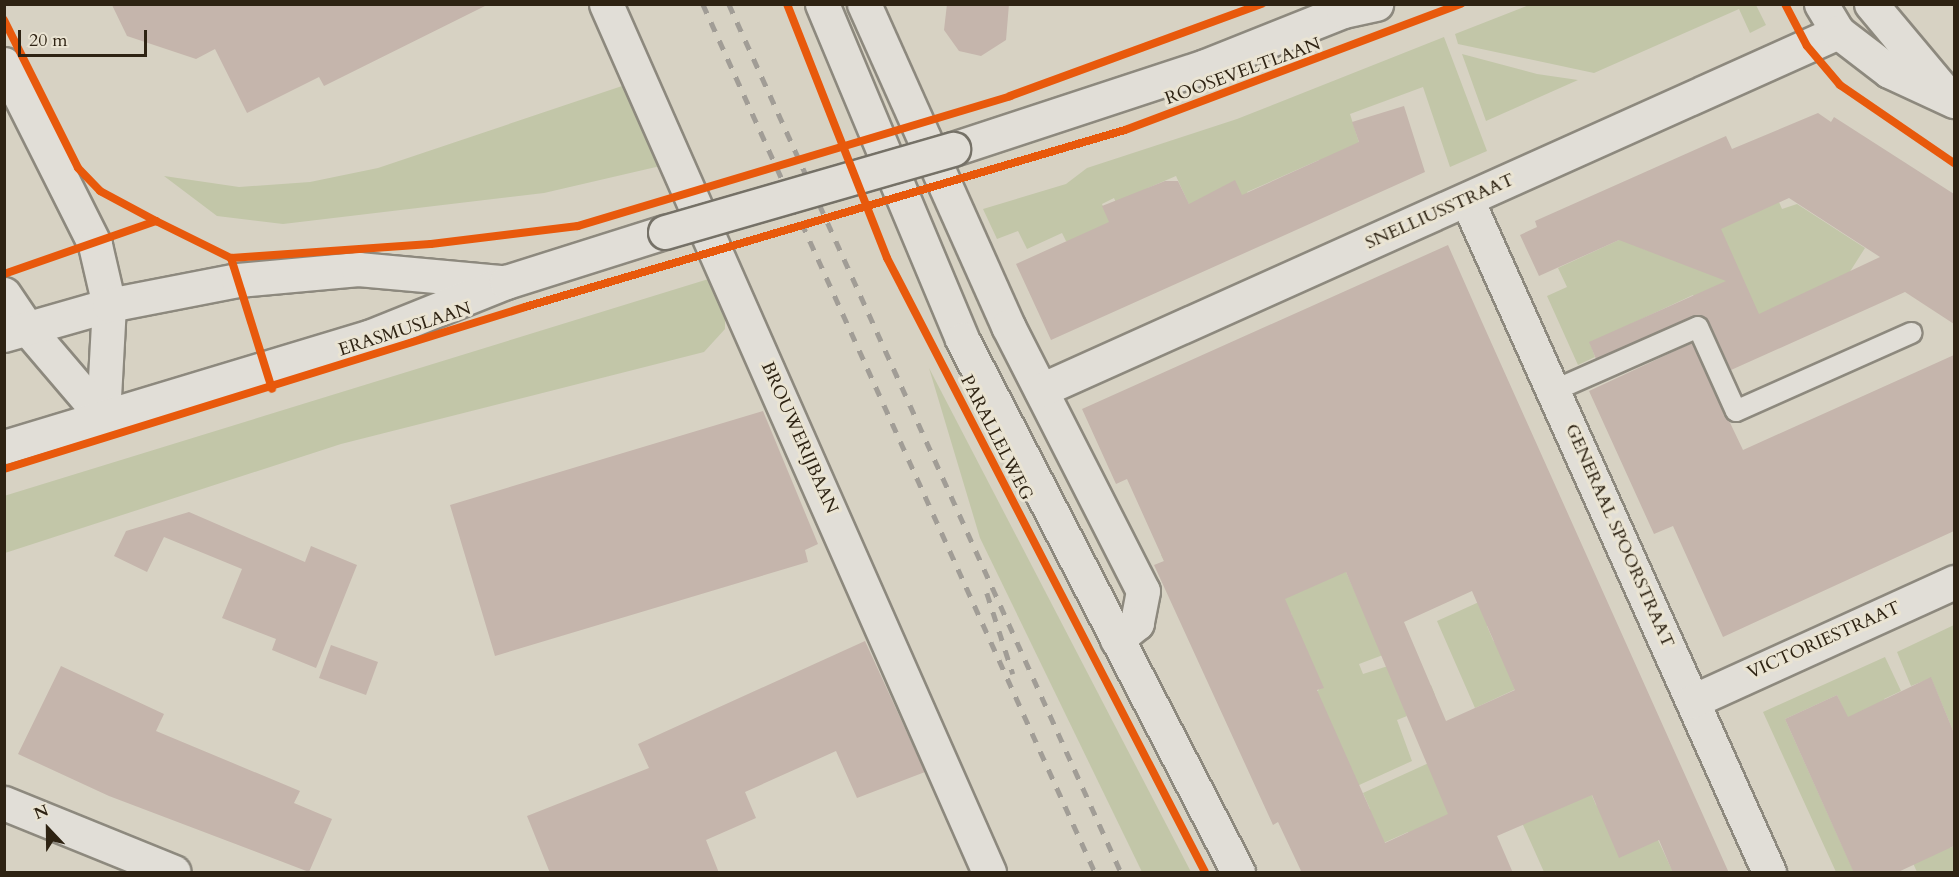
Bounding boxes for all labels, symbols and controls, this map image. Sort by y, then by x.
scale bar [21,18,150,56]
text: 20 m [29,28,68,53]
street label: ROOSEVELTLAAN [1162,34,1324,110]
street label: SNELLIUSSTRAAT [1362,169,1518,255]
street label: ERASMUSLAAN [336,298,474,362]
street label: BROUWERIJBAAN [756,359,842,517]
street label: PARALLELWEG [955,372,1037,504]
street label: GENERAAL SPOORSTRAAT [1560,421,1678,651]
street label: VICTORIESTRAAT [1744,598,1904,684]
north arrow [18,799,78,859]
text: N [31,800,52,825]

